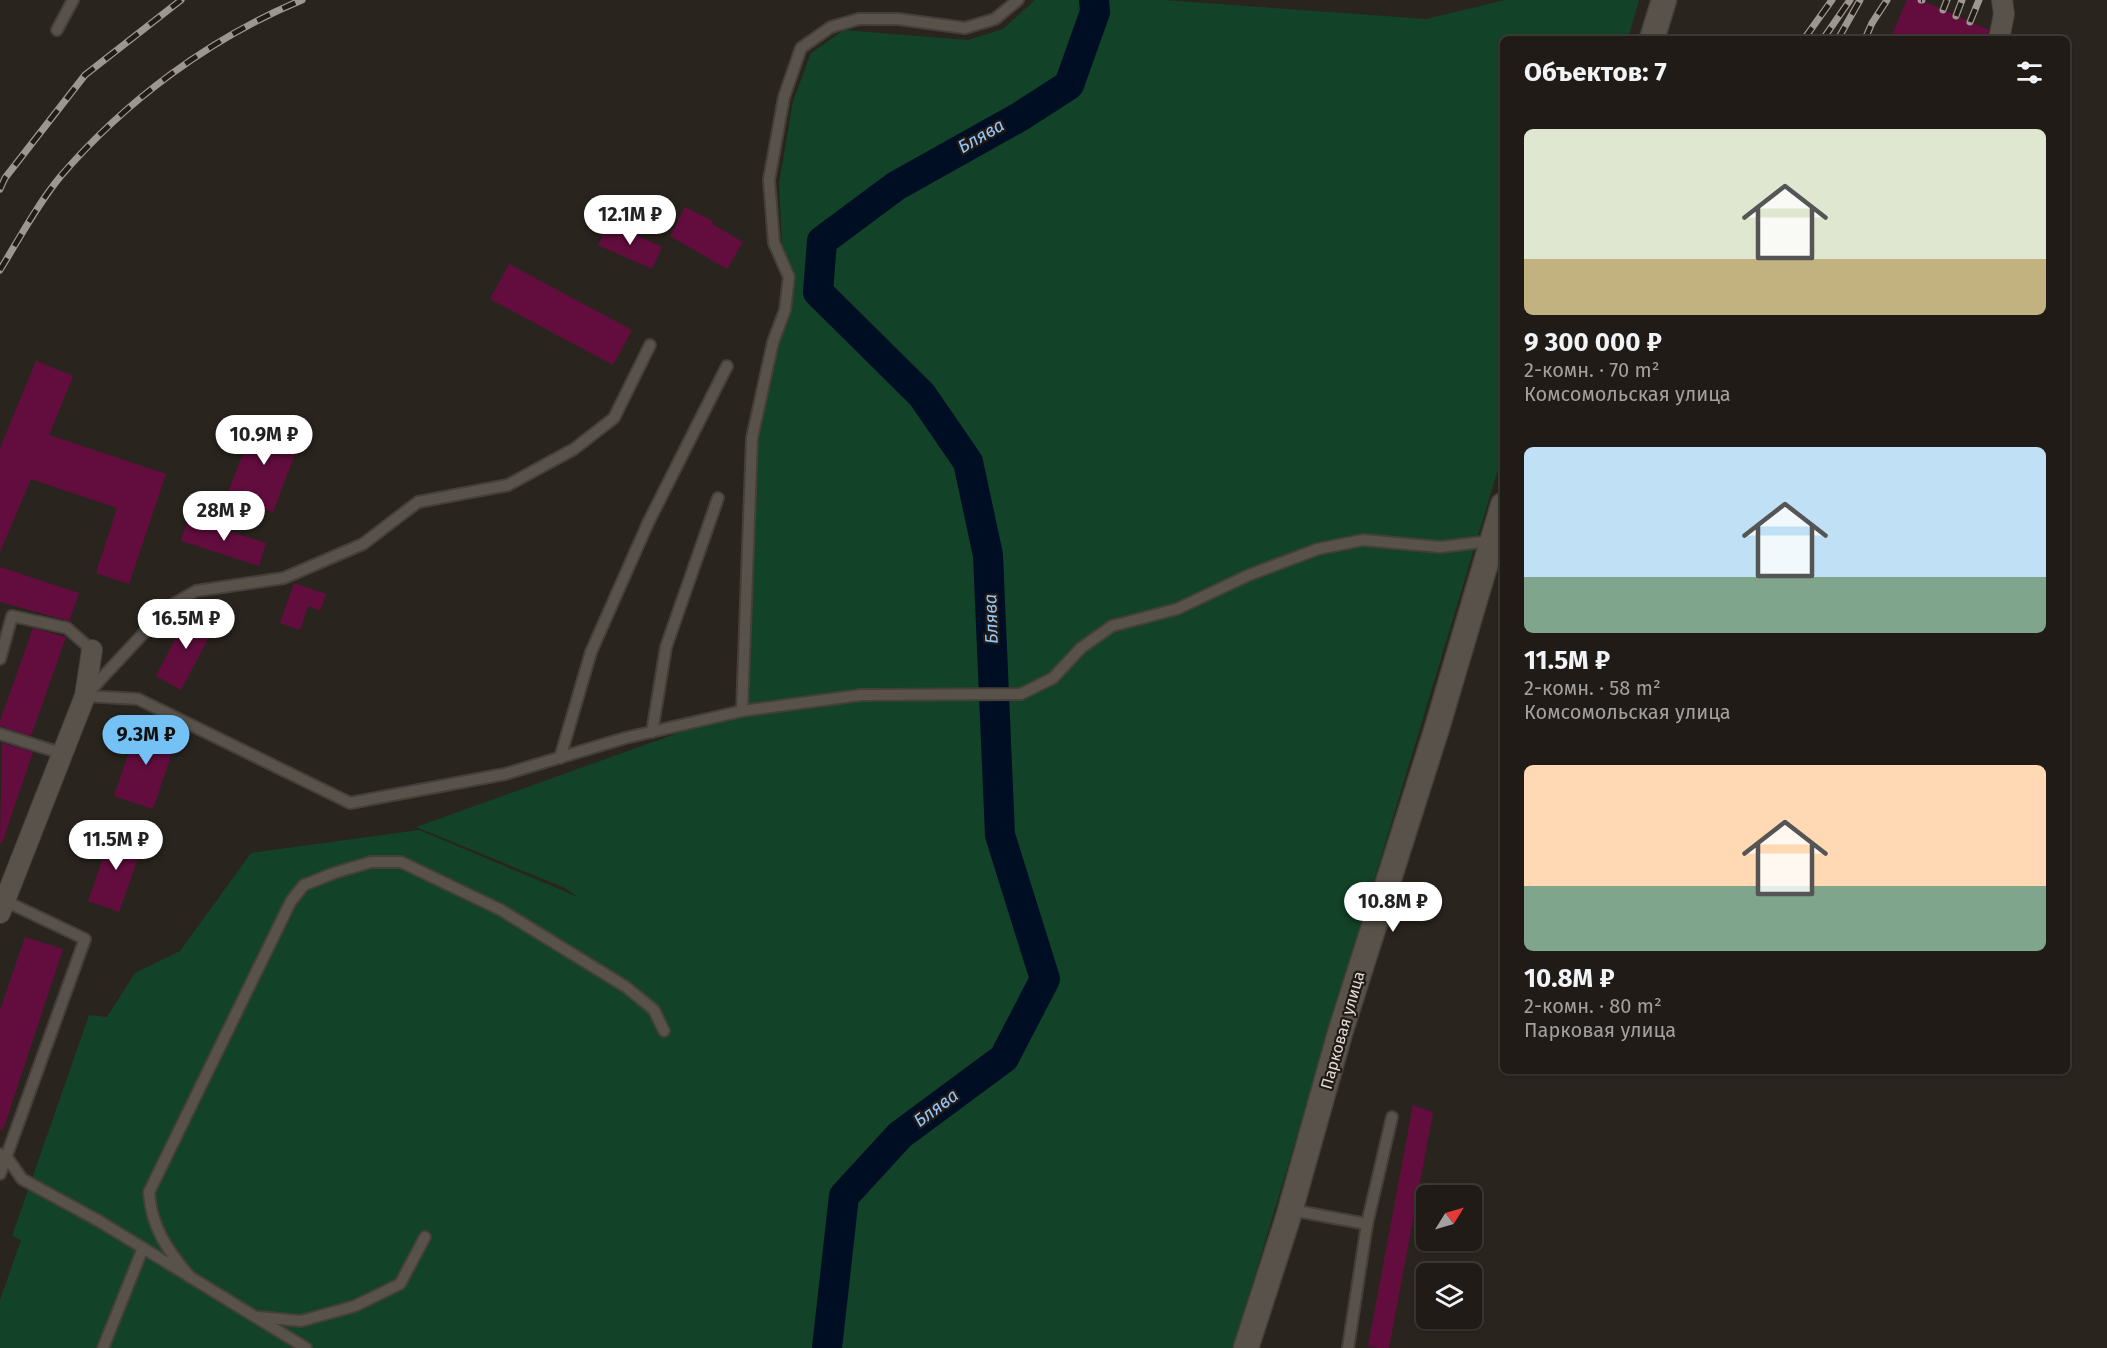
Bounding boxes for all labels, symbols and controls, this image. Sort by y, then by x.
icon: filters [2013,56,2046,89]
text: Объектов: 7 [1524,57,1667,88]
water label: Блява [954,114,1008,158]
icon: home [1731,168,1839,276]
pin: 12.1M ₽ [575,195,685,246]
text: 12.1M ₽ [598,202,662,226]
text: 9 300 000 ₽ [1524,327,1662,358]
text: 2-комн. · 70 m² [1524,358,1659,382]
text: Комсомольская улица [1524,382,1731,406]
pin: 10.9M ₽ [209,415,319,466]
text: 10.9M ₽ [230,422,298,446]
icon: home [1731,486,1839,594]
pin: 28M ₽ [182,491,266,542]
text: 28M ₽ [197,498,251,522]
water label: Блява [979,594,1003,644]
pin: 16.5M ₽ [131,599,241,650]
text: 16.5M ₽ [152,606,220,630]
text: 11.5M ₽ [1524,645,1610,676]
text: 2-комн. · 58 m² [1524,676,1661,700]
text: Комсомольская улица [1524,700,1731,724]
pin: 9.3M ₽ [97,715,195,766]
text: 9.3M ₽ [116,722,176,746]
icon: home [1731,804,1839,912]
pin: 11.5M ₽ [61,820,171,871]
text: 11.5M ₽ [83,827,149,851]
pin: 10.8M ₽ [1338,882,1448,933]
text: 10.8M ₽ [1358,889,1428,913]
text: 10.8M ₽ [1524,963,1615,994]
street label: Парковая улица [1317,969,1368,1091]
text: 2-комн. · 80 m² [1524,994,1662,1018]
text: Парковая улица [1524,1018,1676,1042]
water label: Блява [909,1084,963,1132]
north arrow [1416,1185,1482,1251]
map controls [1416,1185,1482,1329]
button: layers [1416,1263,1482,1329]

